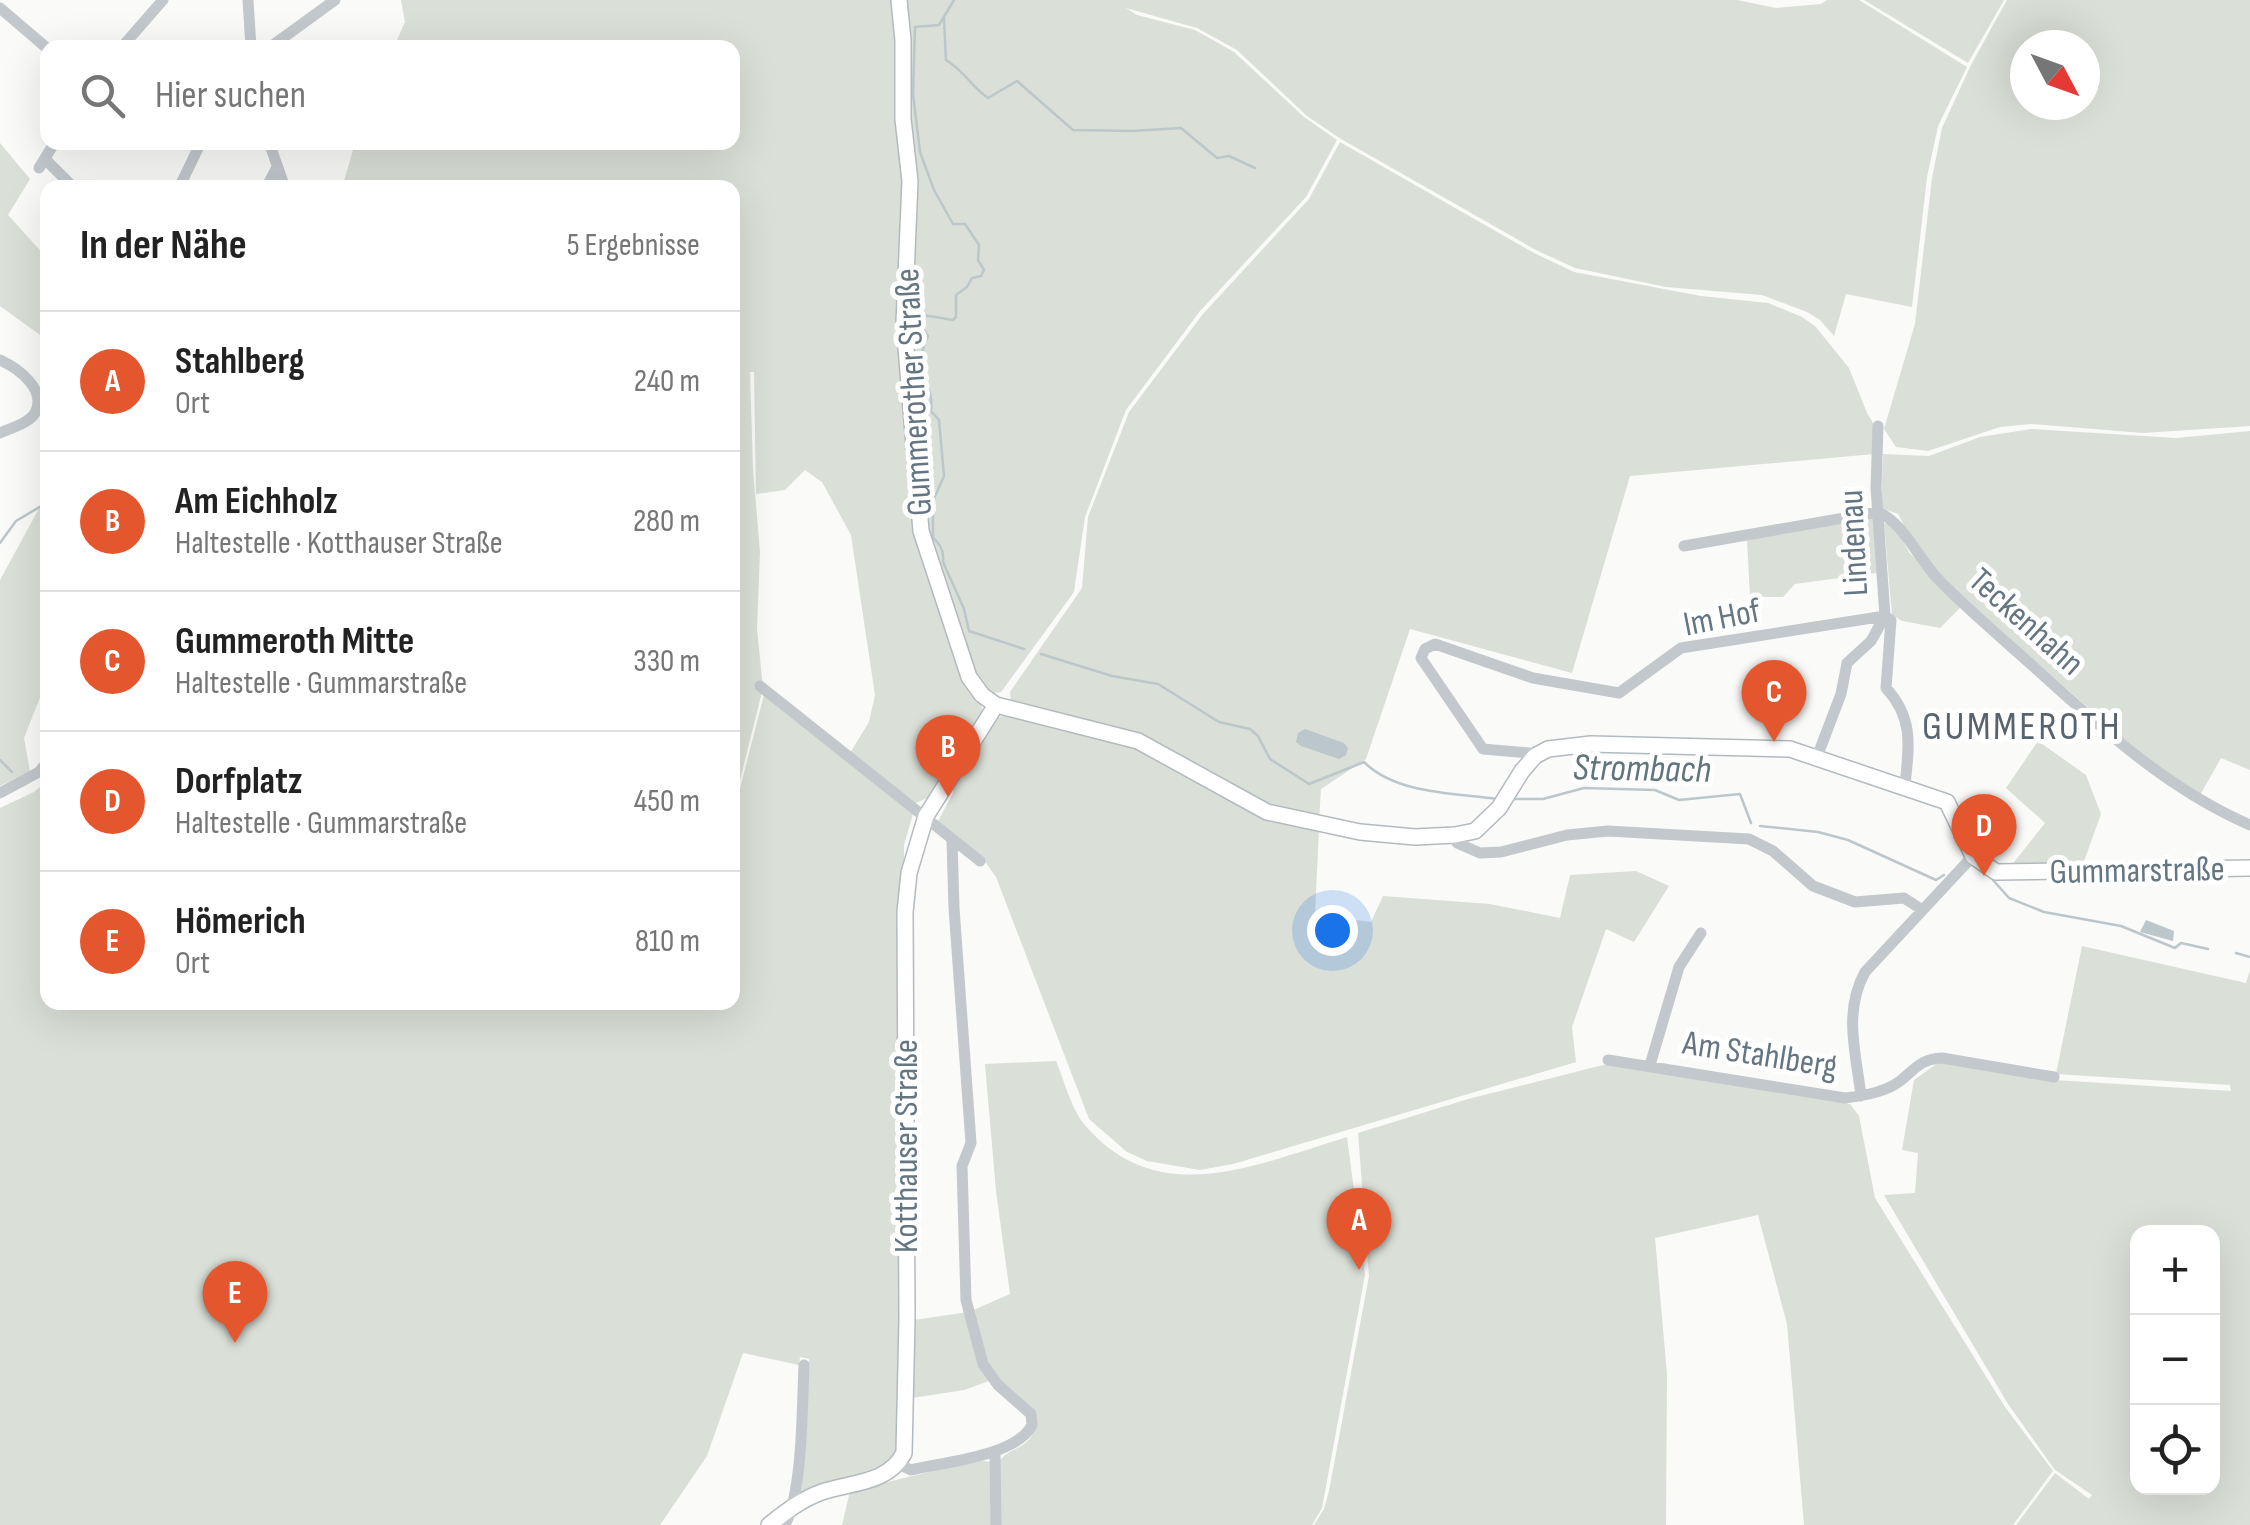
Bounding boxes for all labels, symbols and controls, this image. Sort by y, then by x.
north arrow [2010,30,2100,120]
search box [40,40,740,150]
icon: search [75,68,130,123]
text: Hier suchen [155,73,306,118]
text: In der Nähe [80,220,247,271]
text: 5 Ergebnisse [567,226,700,265]
street label: Gummerother Straße [886,267,942,517]
text: Stahlberg [175,339,304,384]
text: A [105,362,120,401]
text: 240 m [634,362,700,401]
text: Ort [175,384,210,423]
text: Am Eichholz [175,479,338,524]
street label: Lindenau [1830,489,1878,597]
text: B [105,502,120,541]
text: 280 m [633,502,700,541]
text: Haltestelle · Kotthauser Straße [175,524,503,563]
street label: Teckenhahn [1960,559,2092,685]
street label: Im Hof [1680,589,1765,646]
text: Gummeroth Mitte [175,619,414,664]
text: C [104,642,121,681]
text: 330 m [633,642,700,681]
pin: C [1742,660,1806,742]
text: Haltestelle · Gummarstraße [175,664,467,703]
district label: GUMMEROTH [1922,703,2122,751]
pin: B [916,714,980,797]
water label: Strombach [1572,745,1712,793]
text: Dorfplatz [175,759,302,804]
text: D [104,782,121,821]
text: 450 m [634,782,700,821]
pin: D [1952,794,2016,876]
text: Haltestelle · Gummarstraße [175,804,467,843]
street label: Gummarstraße [2049,848,2225,894]
text: Hömerich [175,899,306,944]
your location [1307,905,1358,956]
text: E [106,922,119,961]
text: 810 m [635,922,700,961]
text: Ort [175,944,210,983]
street label: Am Stahlberg [1679,1021,1840,1088]
street label: Kotthauser Straße [885,1039,928,1253]
pin: A [1326,1188,1392,1270]
map controls [2130,1225,2220,1495]
button: + [2130,1225,2220,1315]
pin: E [202,1260,268,1343]
button: − [2130,1315,2220,1405]
button: locate [2130,1405,2220,1495]

